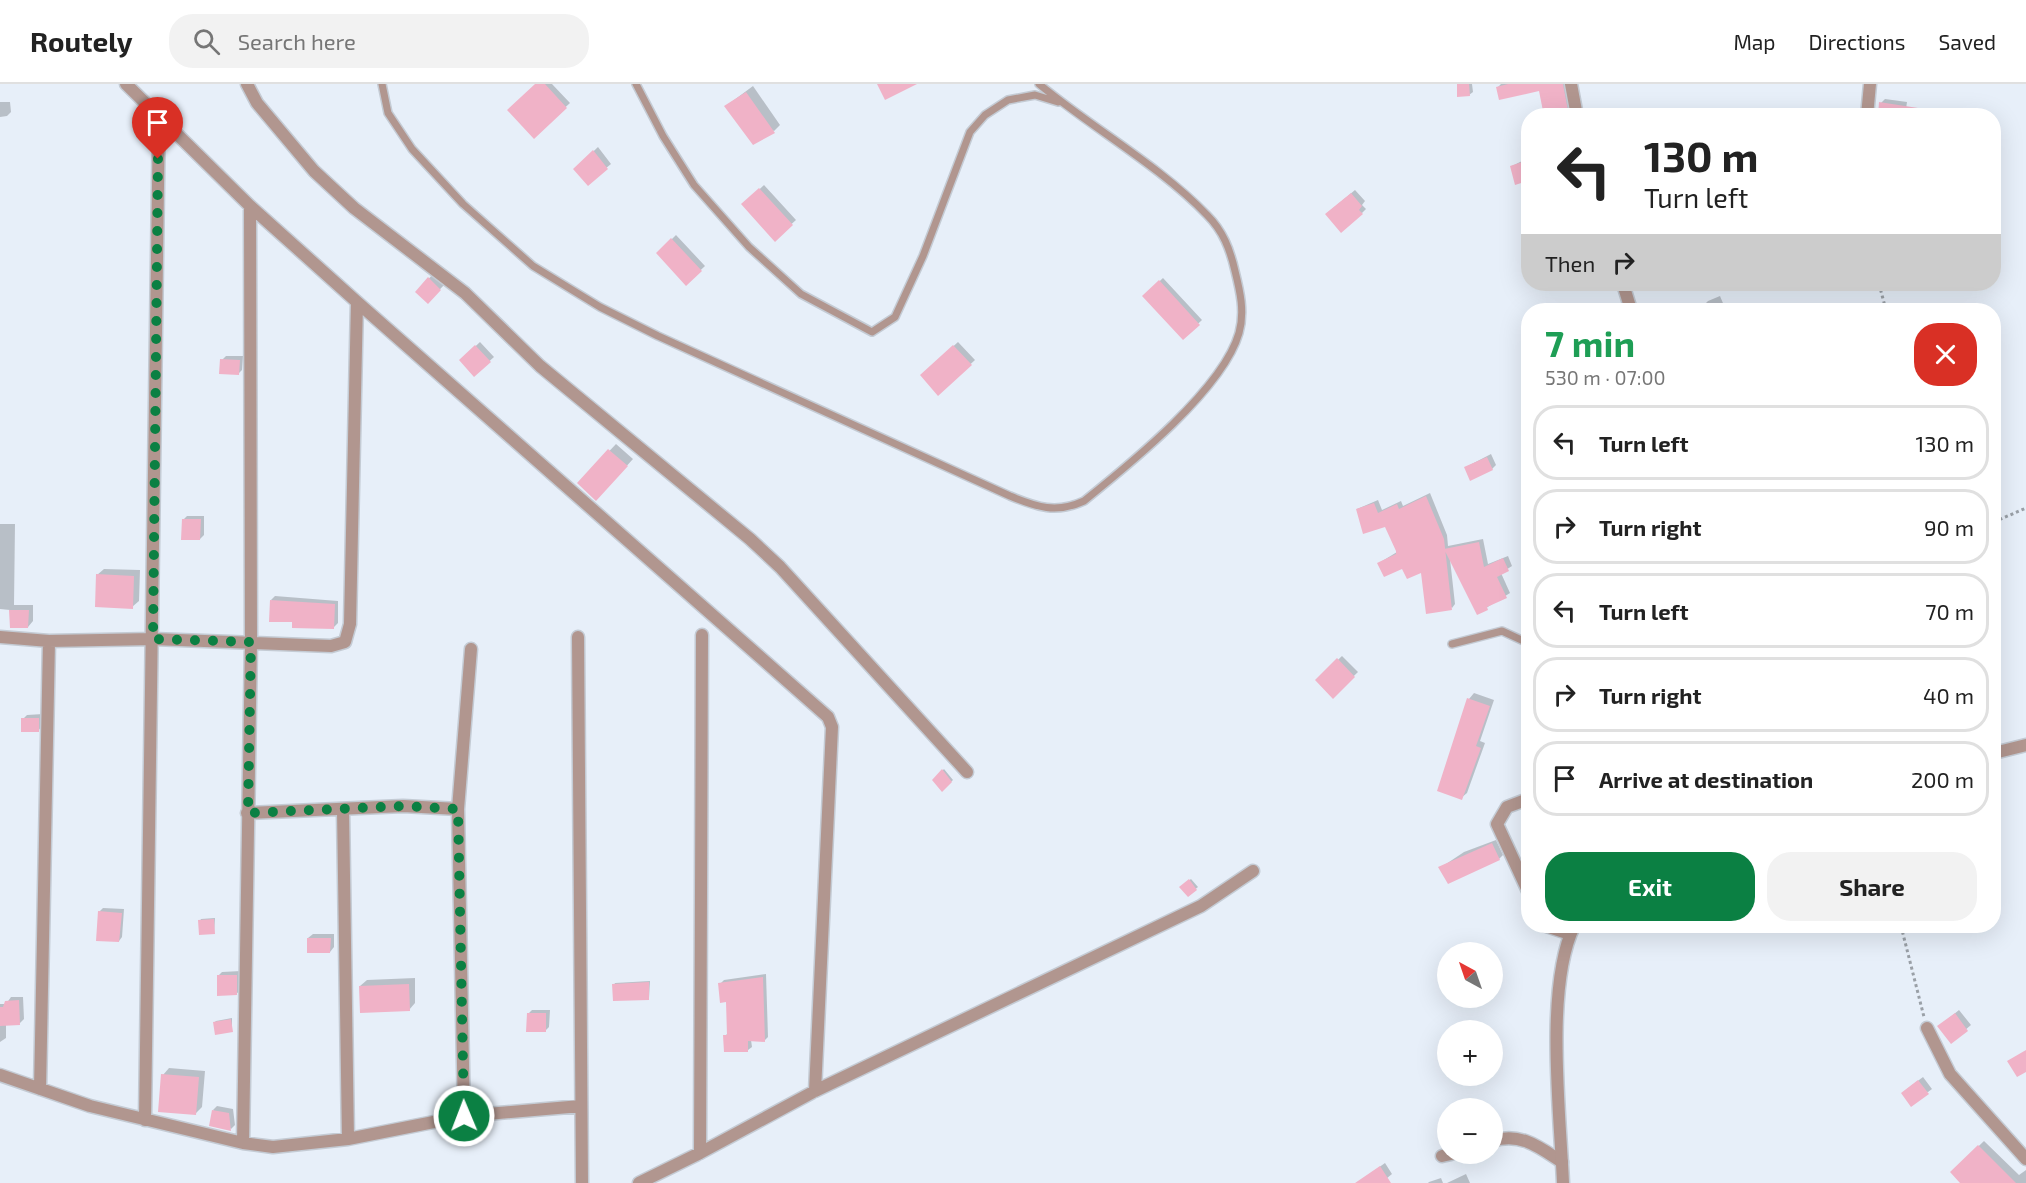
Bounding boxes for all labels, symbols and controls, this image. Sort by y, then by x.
search box [169,14,589,68]
text: Routely [30,24,133,58]
icon: search [190,25,223,58]
text: Search here [238,28,356,54]
text: Map [1733,29,1776,54]
text: Directions [1809,29,1905,54]
text: Saved [1938,29,1996,54]
pin [132,97,183,159]
icon: arrive [141,106,174,139]
text: 130 m [1644,130,1759,180]
icon: left [1545,132,1623,210]
text: Turn left [1644,181,1748,213]
icon: right [1607,246,1640,279]
text: Then [1545,250,1595,276]
text: 7 min [1545,321,1635,364]
button: close [1914,323,1977,386]
text: 530 m · 07:00 [1545,365,1666,389]
icon: left [1548,426,1581,459]
text: Turn left [1599,430,1688,456]
text: 130 m [1916,430,1974,456]
icon: right [1548,510,1581,543]
text: Turn right [1599,514,1701,540]
text: 90 m [1924,514,1974,540]
icon: left [1548,594,1581,627]
text: Turn left [1599,598,1688,624]
text: 70 m [1925,598,1974,624]
icon: right [1548,678,1581,711]
text: Turn right [1599,682,1701,708]
text: 40 m [1923,682,1974,708]
icon: arrive [1548,762,1581,795]
text: Arrive at destination [1599,766,1813,792]
text: 200 m [1911,766,1974,792]
button: Exit [1545,852,1755,921]
button: Share [1767,852,1977,921]
north arrow [1437,942,1503,1008]
map controls [1437,942,1503,1164]
button: + [1437,1020,1503,1086]
position arrow [432,1084,496,1148]
button: − [1437,1098,1503,1164]

